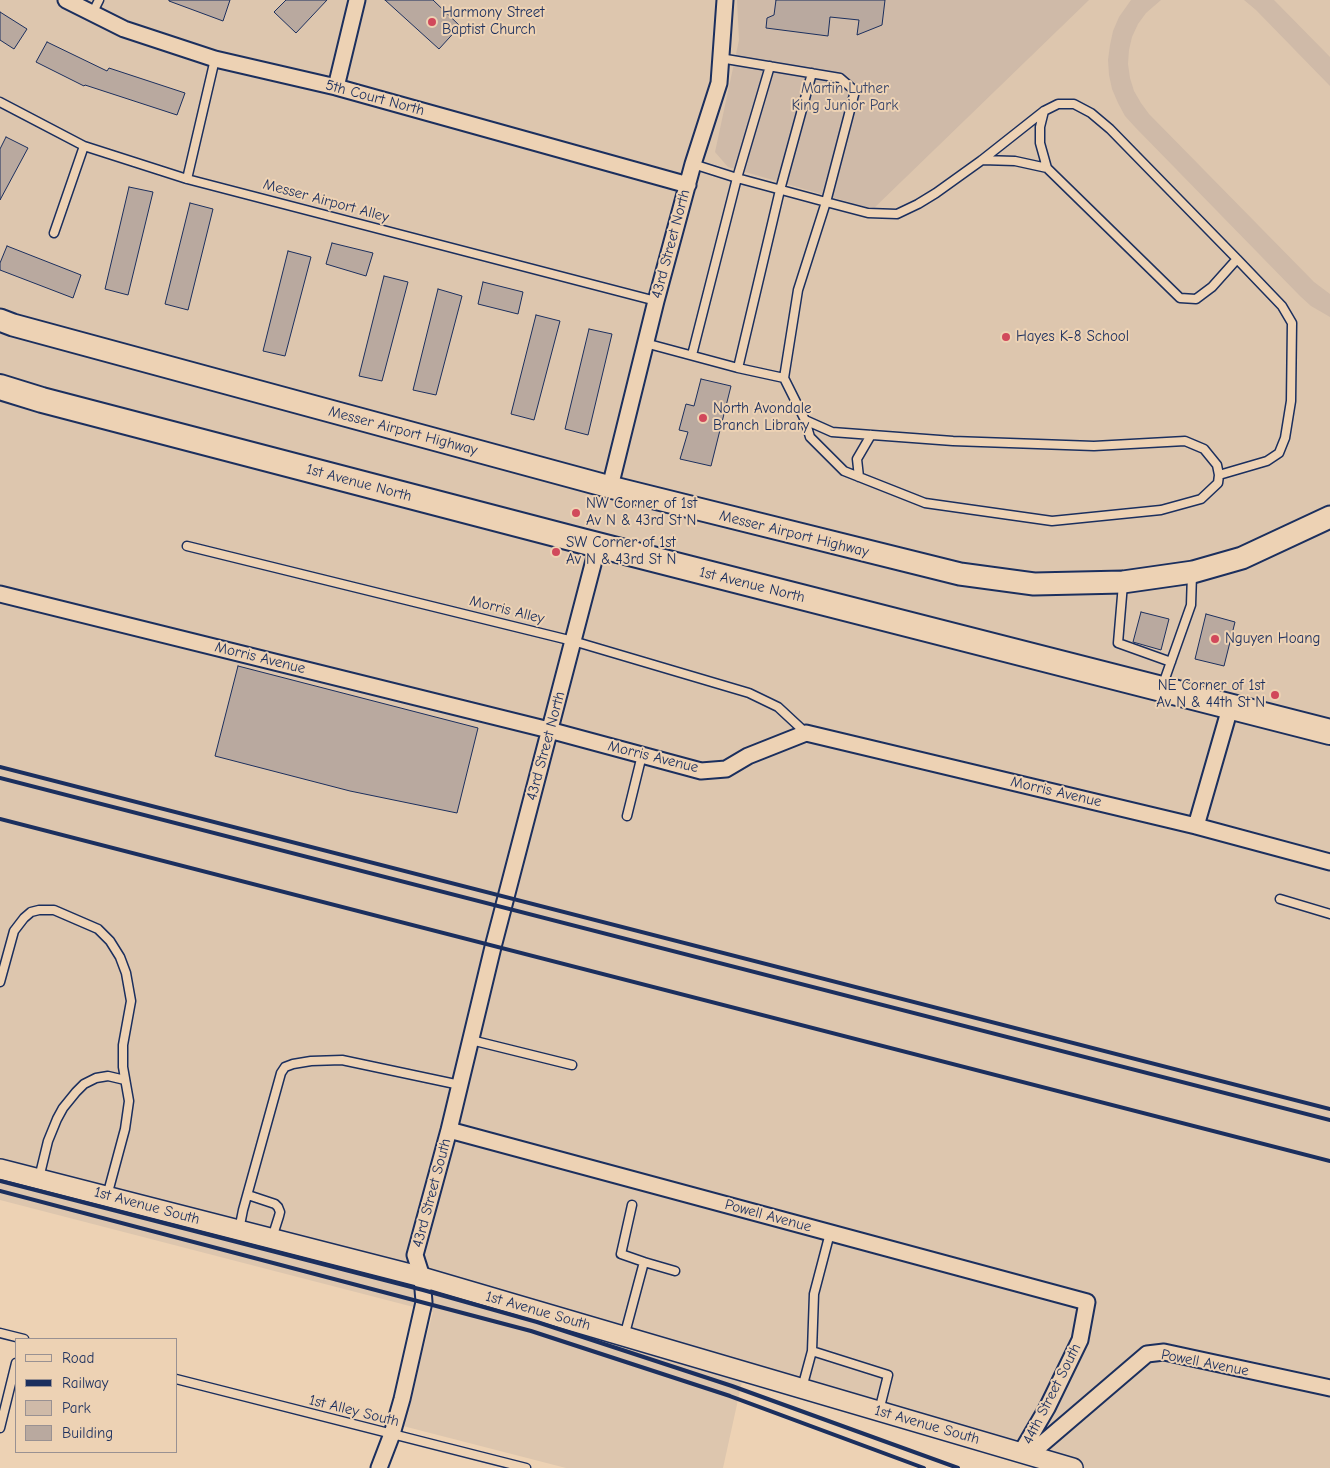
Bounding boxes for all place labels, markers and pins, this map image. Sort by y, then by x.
place label: Harmony Street Baptist Church [442,4,544,39]
marker: Harmony Street Baptist Church [426,16,438,28]
place label: Hayes K-8 School [1016,328,1129,346]
marker: Hayes K-8 School [1000,331,1012,343]
place label: North Avondale Branch Library [713,400,812,435]
marker: North Avondale Branch Library [697,412,709,424]
place label: NW Corner of 1st Av N & 43rd St N [586,495,697,530]
marker: NW Corner of 1st Av N & 43rd St N [570,507,582,519]
place label: SW Corner of 1st Av N & 43rd St N [566,534,676,569]
marker: SW Corner of 1st Av N & 43rd St N [550,546,562,558]
place label: Nguyen Hoang [1225,630,1321,648]
marker: Nguyen Hoang [1209,633,1221,645]
place label: NE Corner of 1st Av N & 44th St N [1156,677,1265,712]
marker: NE Corner of 1st Av N & 44th St N [1269,689,1281,701]

